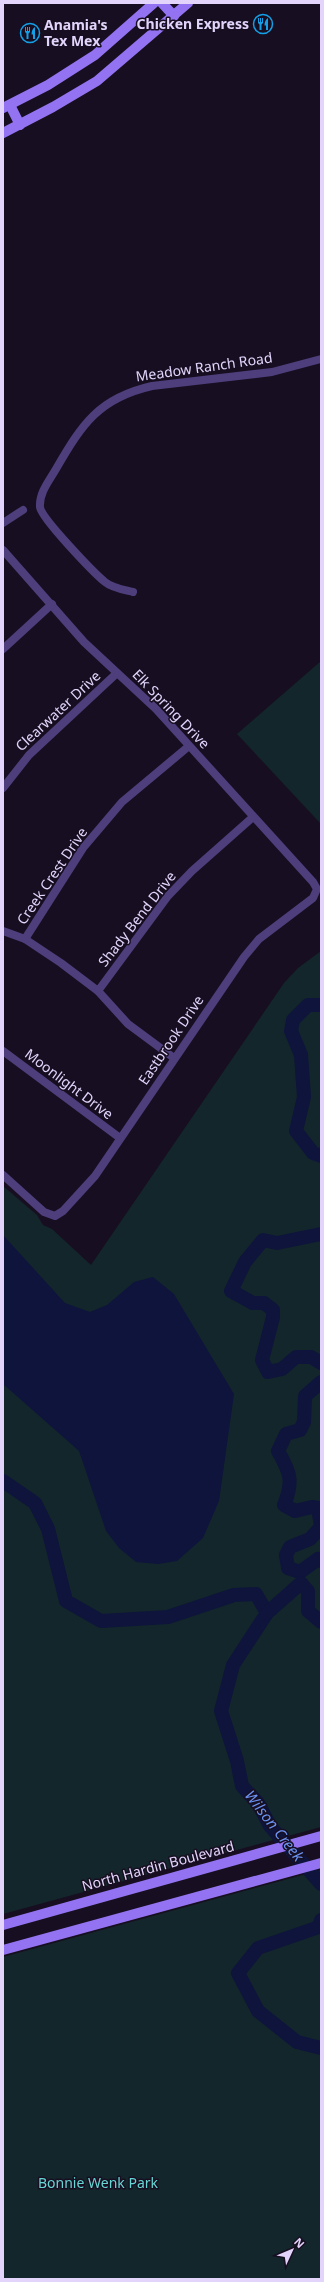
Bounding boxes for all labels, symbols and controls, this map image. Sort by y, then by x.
restaurant icon: Chicken Express [252,13,274,35]
place label: Chicken Express [137,14,249,33]
place label: Anamia's Tex Mex [44,15,108,50]
restaurant icon: Anamia's Tex Mex [19,22,41,44]
street label: Meadow Ranch Road [134,348,273,385]
street label: Elk Spring Drive [128,665,214,753]
street label: Clearwater Drive [11,666,104,755]
street label: Creek Crest Drive [12,823,91,928]
street label: Shady Bend Drive [93,867,180,970]
street label: Eastbrook Drive [134,991,208,1088]
street label: Moonlight Drive [21,1044,117,1123]
water label: Wilson Creek [241,1786,309,1865]
street label: North Hardin Boulevard [80,1836,236,1895]
park label: Bonnie Wenk Park [38,2173,159,2192]
north arrow [272,2230,312,2270]
text: N [291,2234,308,2251]

